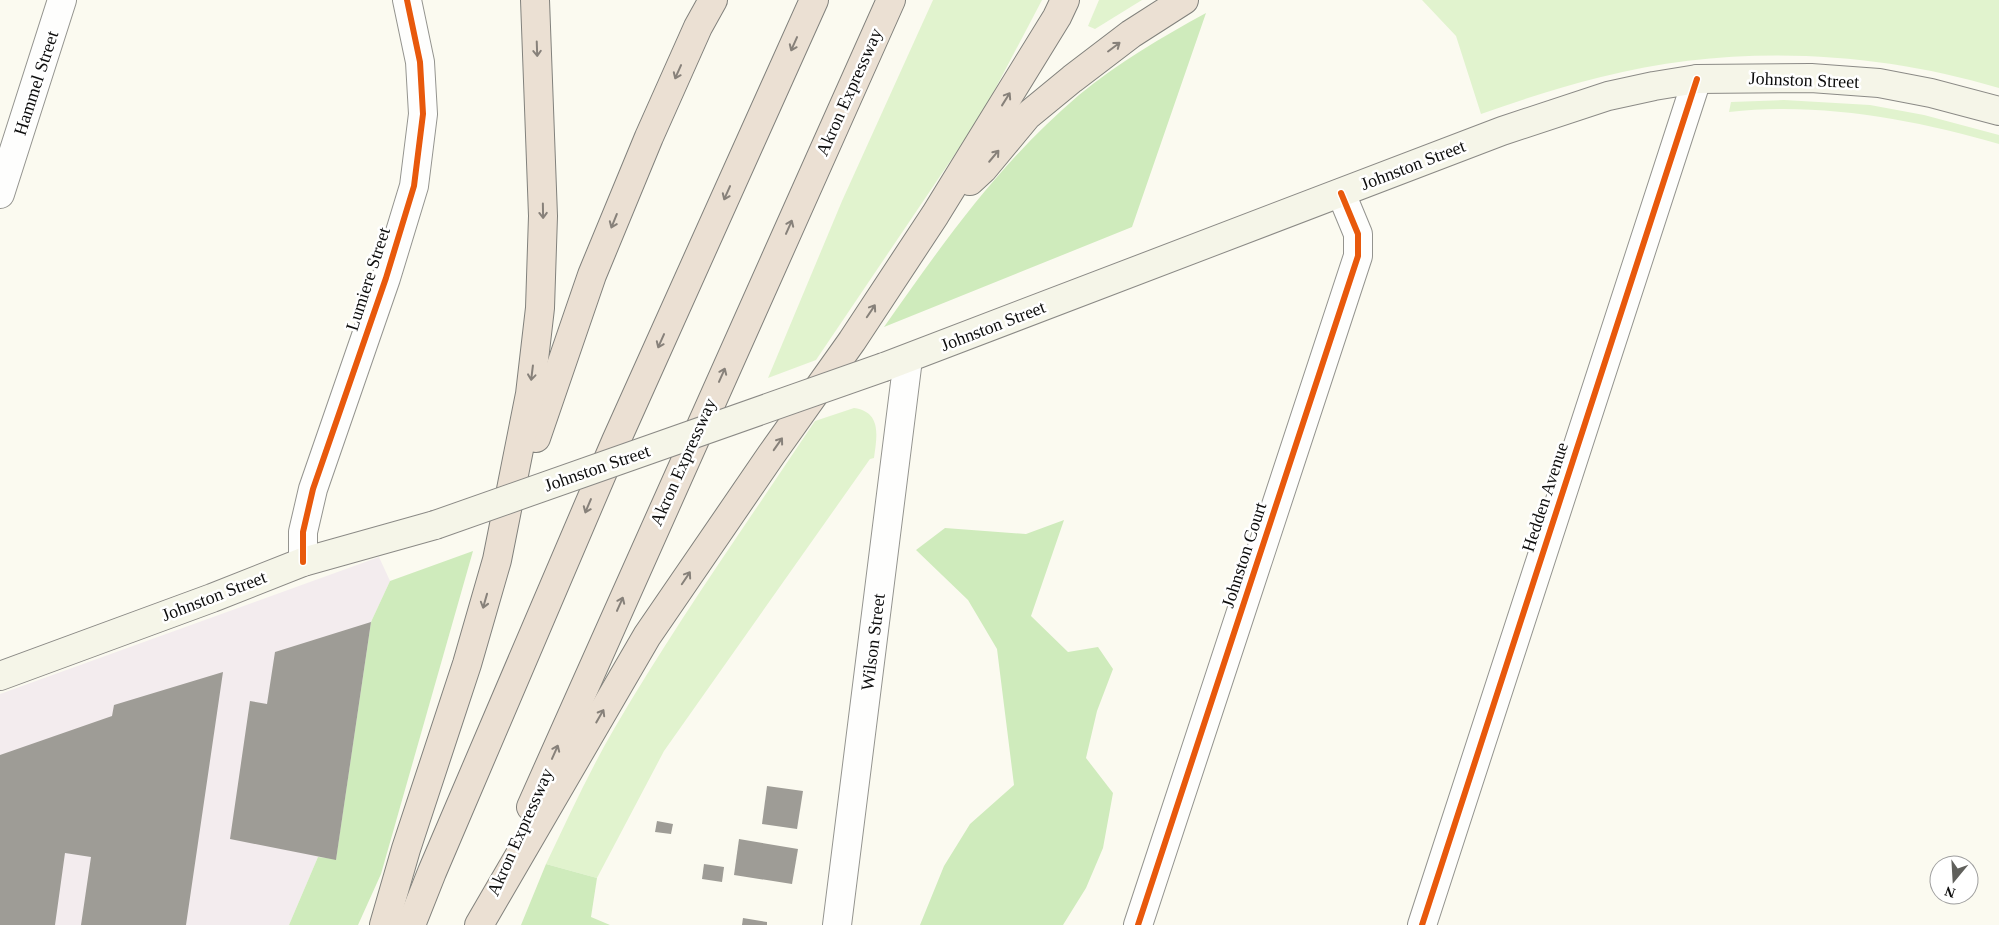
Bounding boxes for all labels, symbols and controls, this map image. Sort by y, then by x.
street label: Akron Expressway [812,25,886,159]
street label: Hammel Street [10,28,62,138]
one-way arrow [789,36,798,51]
one-way arrow [532,40,542,56]
one-way arrow [1107,42,1121,52]
one-way arrow [673,64,682,79]
street label: Johnston Street [1748,68,1860,92]
one-way arrow [1002,93,1012,107]
street label: Johnston Street [1358,136,1468,194]
one-way arrow [988,149,999,162]
one-way arrow [722,185,732,200]
one-way arrow [538,202,548,219]
one-way arrow [609,213,618,228]
one-way arrow [784,220,794,235]
street label: Lumiere Street [342,225,394,333]
street label: Johnston Street [938,297,1048,355]
one-way arrow [866,305,876,319]
one-way arrow [655,333,665,348]
one-way arrow [527,365,537,381]
one-way arrow [718,368,727,383]
street label: Akron Expressway [646,395,720,529]
one-way arrow [773,438,783,452]
street label: Hedden Avenue [1518,440,1572,554]
street label: Johnston Street [542,441,652,495]
one-way arrow [583,498,592,513]
street label: Johnston Court [1218,500,1270,610]
street label: Johnston Street [159,567,269,625]
one-way arrow [681,572,691,586]
one-way arrow [480,592,490,608]
street label: Wilson Street [857,592,889,692]
one-way arrow [616,597,626,612]
one-way arrow [596,710,606,724]
one-way arrow [550,745,560,760]
street label: Akron Expressway [483,765,557,899]
north arrow [1929,855,1979,905]
text: N [1943,883,1957,901]

